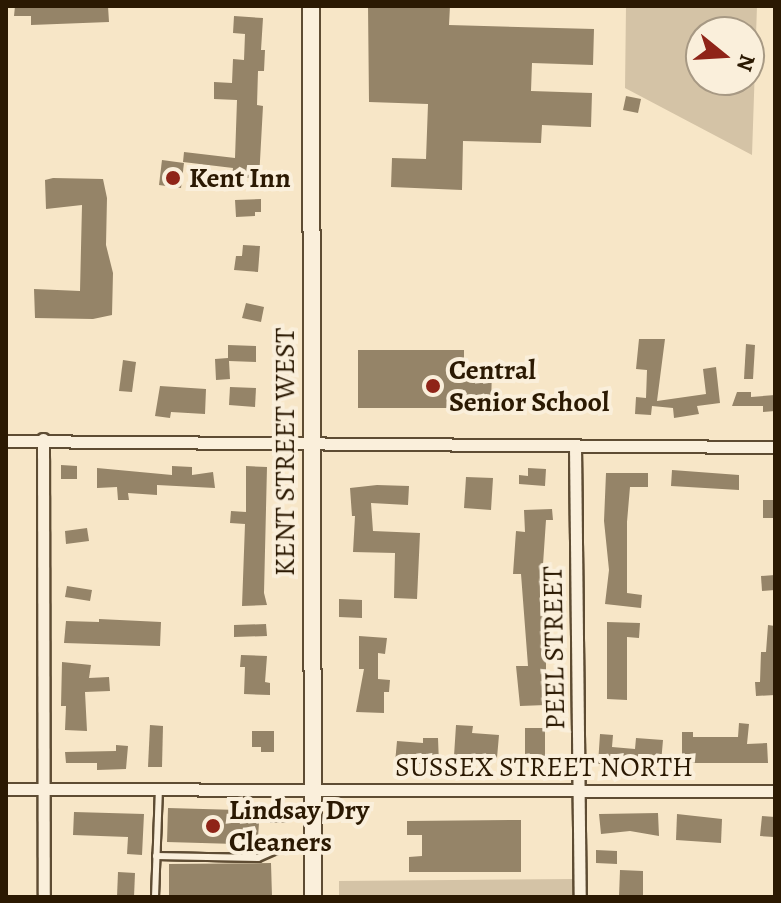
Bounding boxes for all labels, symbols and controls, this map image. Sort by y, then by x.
north arrow [685,16,765,96]
text: N [729,51,763,75]
place label: Kent Inn [189,161,291,195]
marker: Kent Inn [164,169,182,187]
street label: KENT STREET WEST [268,328,302,576]
place label: Central Senior School [449,353,609,419]
marker: Central Senior School [424,377,442,395]
street label: PEEL STREET [536,566,572,730]
street label: SUSSEX STREET NORTH [395,750,693,784]
place label: Lindsay Dry Cleaners [229,793,369,859]
marker: Lindsay Dry Cleaners [204,817,222,835]

